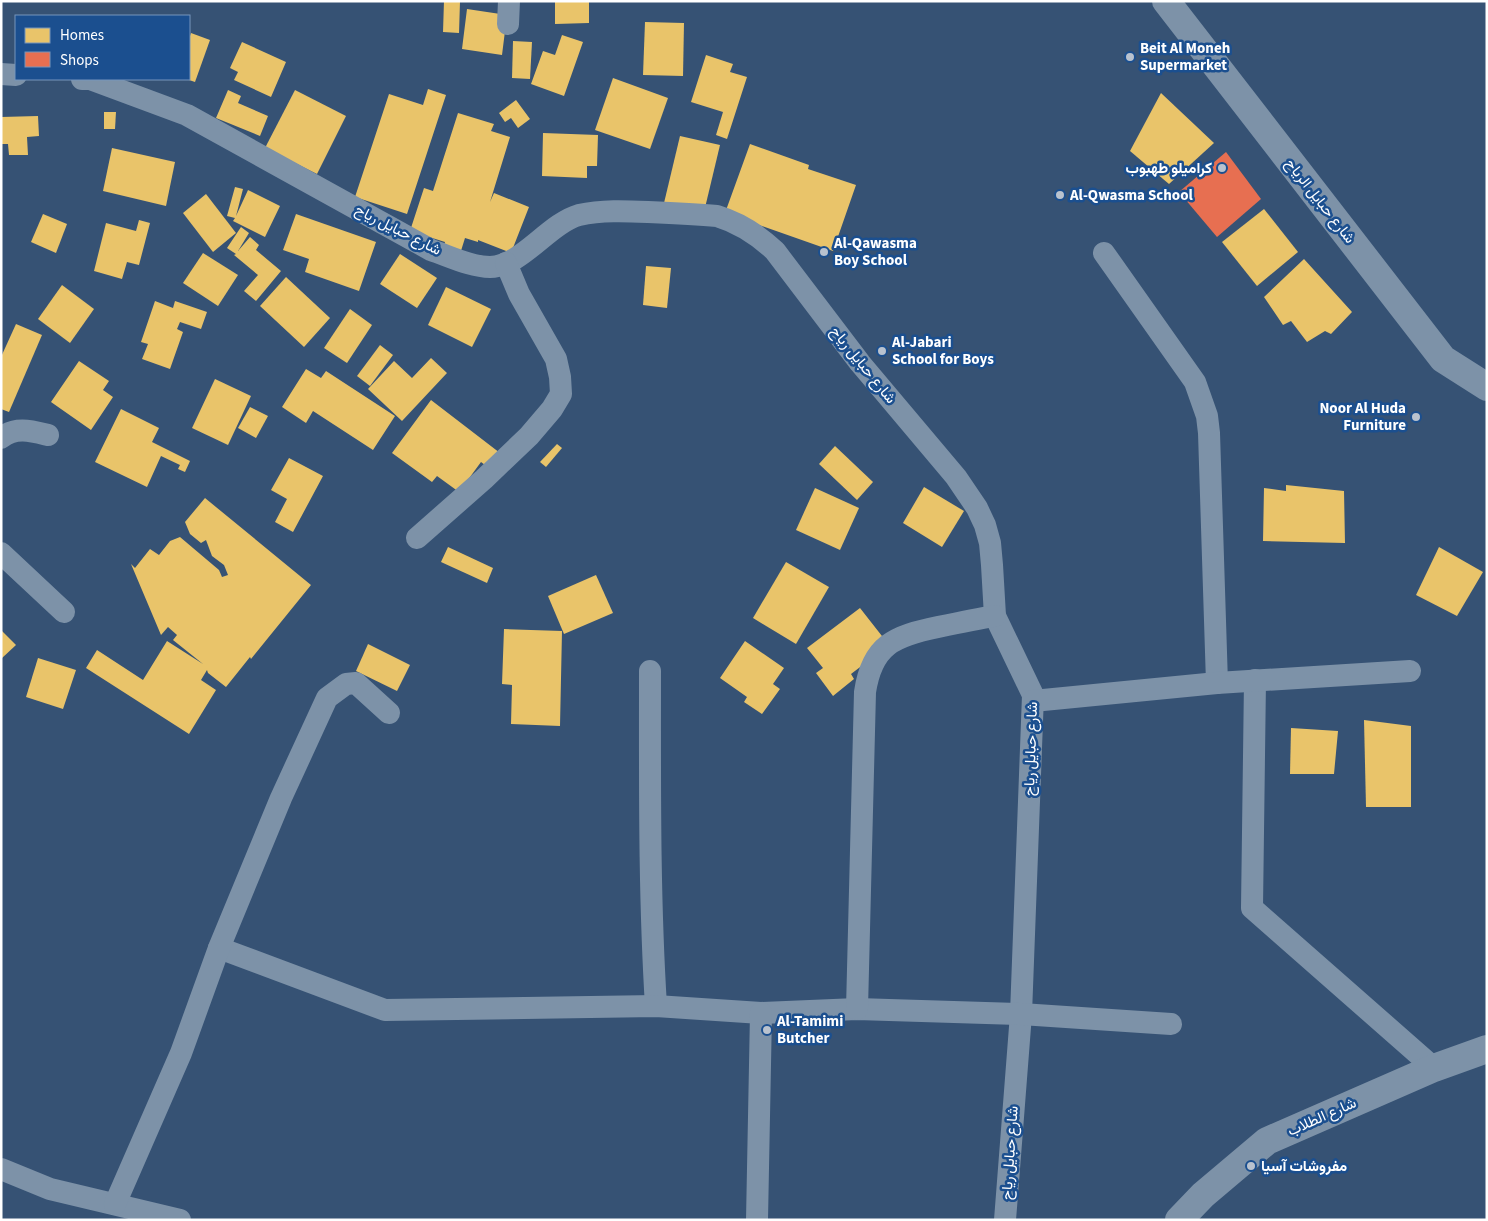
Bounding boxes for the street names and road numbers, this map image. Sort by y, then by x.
street label: شارع حبايل الرياح [1280,154,1360,248]
street label: شارع حبايل رياح [351,199,445,261]
street label: شارع حبايل رياح [825,322,901,408]
street label: شارع حبايل رياح [1019,701,1043,797]
street label: شارع الطلاب [1284,1092,1360,1141]
street label: شارع حبايل رياح [996,1105,1024,1201]

